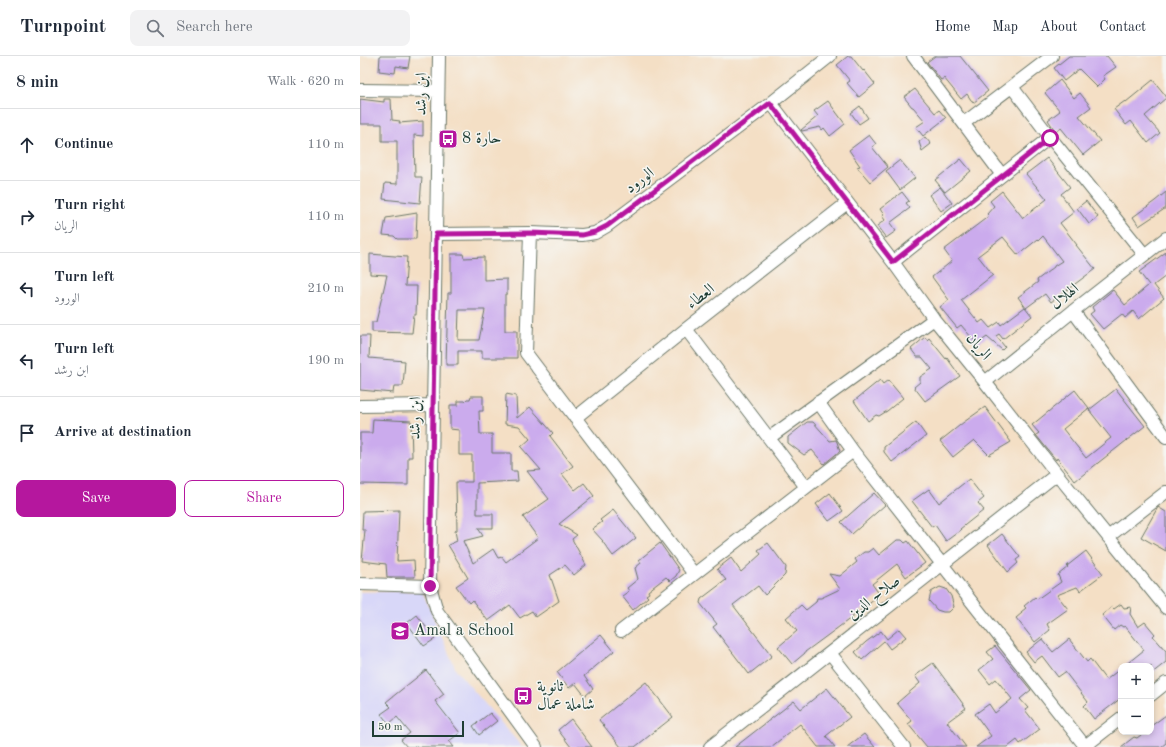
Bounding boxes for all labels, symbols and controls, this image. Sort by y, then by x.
search box [130,10,410,46]
icon: search [144,17,166,39]
text: Turnpoint [20,18,106,37]
text: Search here [176,20,253,35]
text: Home [935,20,970,34]
text: Map [992,20,1018,34]
text: About [1040,20,1077,34]
text: Contact [1099,20,1146,34]
street label: ابن رشد [414,72,431,116]
text: 8 min [16,74,59,91]
text: Walk · 620 m [267,75,344,88]
bus stop icon: حارة 8 [437,128,459,150]
route start [1041,129,1059,147]
place label: حارة 8 [462,131,501,147]
icon: ahead [16,134,38,156]
text: Continue [54,137,113,152]
text: 110 m [307,138,344,151]
street label: الورود [622,165,658,198]
text: Turn right [54,198,125,213]
icon: right [16,206,38,228]
text: 110 m [307,210,344,223]
text: الريان [54,220,78,233]
text: Turn left [54,270,114,285]
icon: left [16,278,38,300]
street label: العطاء [684,281,718,313]
street label: الهلال [1048,281,1082,313]
text: 210 m [307,282,344,295]
text: الورود [54,292,80,305]
street label: الريان [962,330,994,364]
text: Turn left [54,342,114,357]
icon: left [16,350,38,372]
text: 190 m [307,354,344,367]
text: ابن رشد [54,364,89,377]
street label: ابن رشد [408,396,425,440]
icon: arrive [16,422,38,444]
text: Arrive at destination [54,425,192,440]
button: Save [16,480,176,517]
button: Share [184,480,344,517]
street label: صلاح الدين [845,573,906,627]
route end [421,577,439,595]
school or university icon: Amal a School [389,620,411,642]
place label: Amal a School [414,623,514,639]
map controls [1118,663,1154,735]
button: + [1118,663,1154,699]
place label: ثانوية شاملة عمال [537,679,595,713]
bus stop icon: ثانوية شاملة عمال [512,685,534,707]
button: − [1118,699,1154,735]
scale bar [372,719,464,738]
text: 50 m [378,722,403,733]

